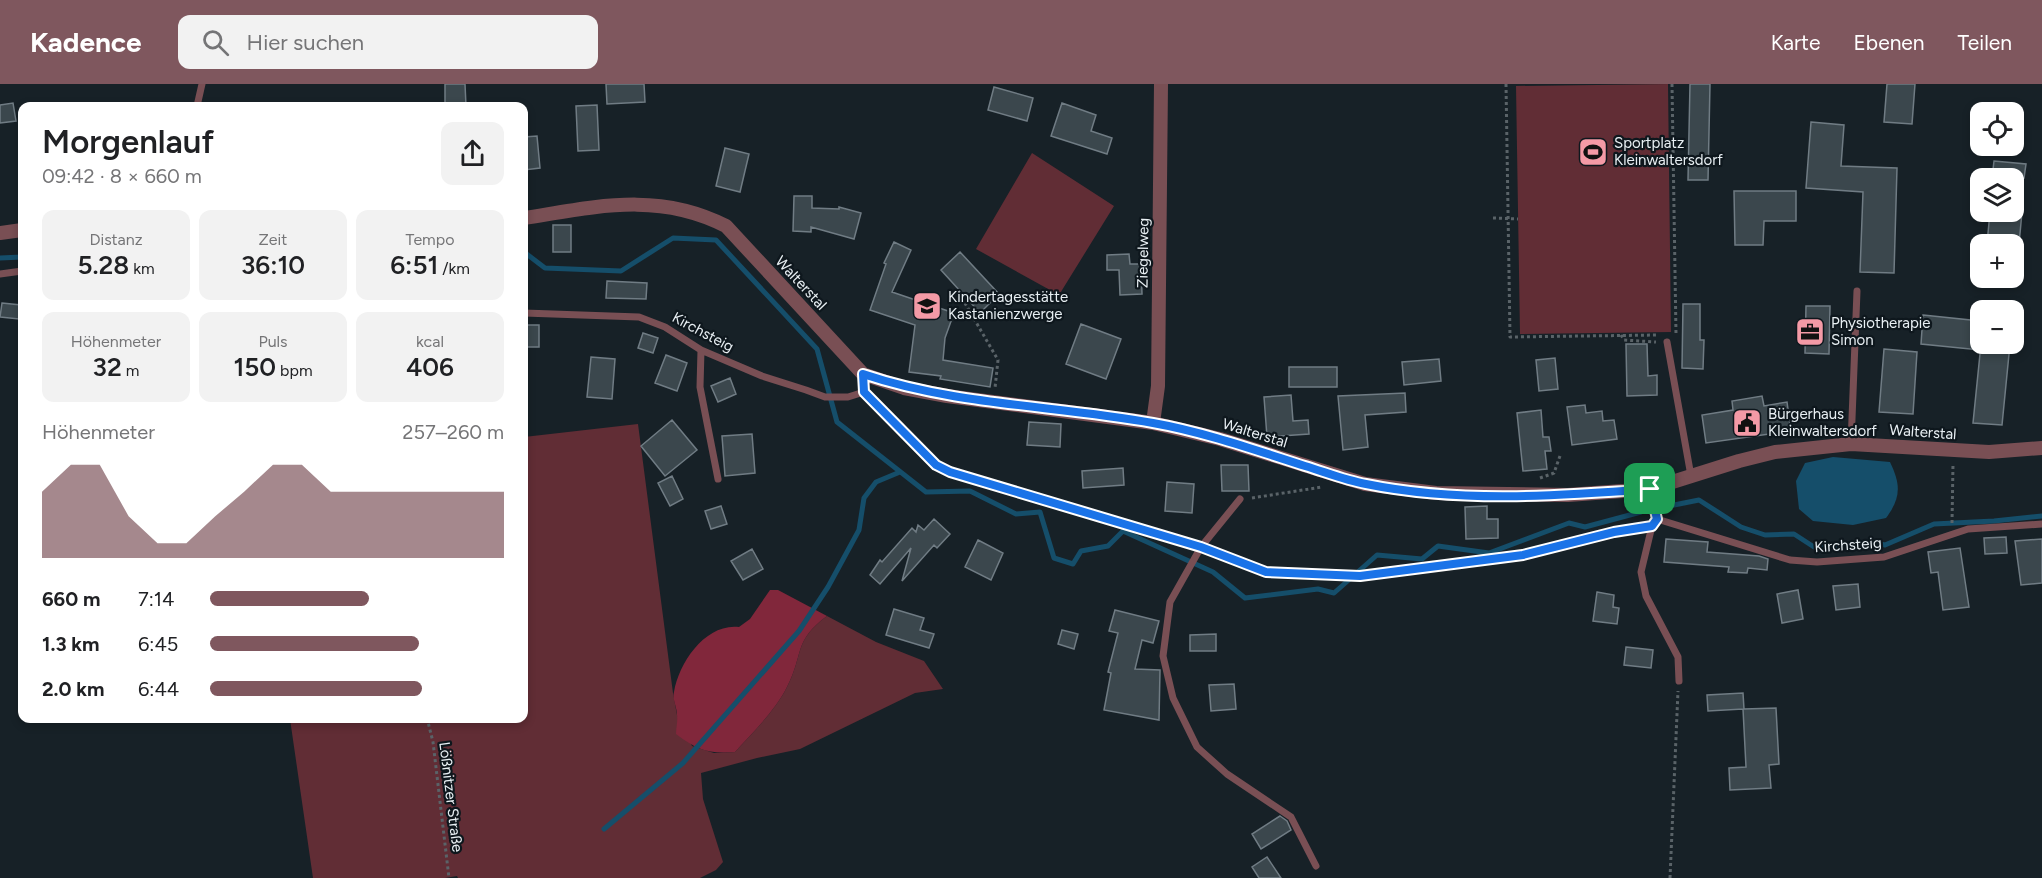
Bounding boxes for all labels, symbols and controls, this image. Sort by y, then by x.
search box [178,15,598,69]
text: Kadence [30,25,142,59]
icon: search [199,26,232,59]
text: Hier suchen [247,29,364,56]
text: Karte [1771,30,1820,55]
text: Ebenen [1853,30,1925,55]
text: Teilen [1958,30,2012,55]
map controls [1970,102,2024,354]
button: locate [1970,102,2024,156]
text: Morgenlauf [42,122,214,161]
button: share [441,122,504,185]
place label: Sportplatz Kleinwaltersdorf [1614,134,1723,169]
sports icon: Sportplatz Kleinwaltersdorf [1577,136,1609,168]
text: 09:42 · 8 × 660 m [42,164,202,188]
button: layers [1970,168,2024,222]
street label: Ziegelweg [1133,218,1153,288]
text: Distanz [89,230,143,249]
text: Zeit [259,230,287,249]
text: Tempo [406,230,454,249]
button: + [1970,234,2024,288]
text: 5.28 [77,249,129,281]
text: 36:10 [241,249,305,281]
text: 6:51 [390,249,438,281]
street label: Walterstal [771,252,831,314]
text: km [129,259,155,278]
text: /km [438,259,470,278]
place label: Kindertagesstätte Kastanienzwerge [948,288,1068,323]
school or university icon: Kindertagesstätte Kastanienzwerge [911,290,943,322]
button: − [1970,300,2024,354]
street label: Kirchsteig [669,308,737,356]
place label: Physiotherapie Simon [1831,314,1931,349]
office icon: Physiotherapie Simon [1794,316,1826,348]
text: Höhenmeter [71,332,161,351]
text: Puls [258,332,288,351]
text: kcal [416,332,444,351]
text: 32 [93,351,122,383]
text: 150 [233,351,276,383]
text: 406 [406,351,454,383]
text: m [122,361,139,380]
text: bpm [276,361,313,380]
place label: Bürgerhaus Kleinwaltersdorf [1768,405,1877,440]
public building icon: Bürgerhaus Kleinwaltersdorf [1731,407,1763,439]
street label: Walterstal [1220,415,1290,451]
text: Höhenmeter [42,420,155,444]
text: 257–260 m [402,420,504,444]
street label: Walterstal [1889,421,1957,443]
pin [1624,463,1675,514]
icon: arrive [1633,472,1666,505]
street label: Kirchsteig [1814,534,1882,556]
text: 660 m [42,587,100,611]
text: 7:14 [138,587,174,611]
text: 1.3 km [42,632,99,656]
text: 6:45 [138,632,178,656]
text: 2.0 km [42,677,104,701]
text: 6:44 [138,677,179,701]
street label: Lößnitzer Straße [435,741,467,853]

